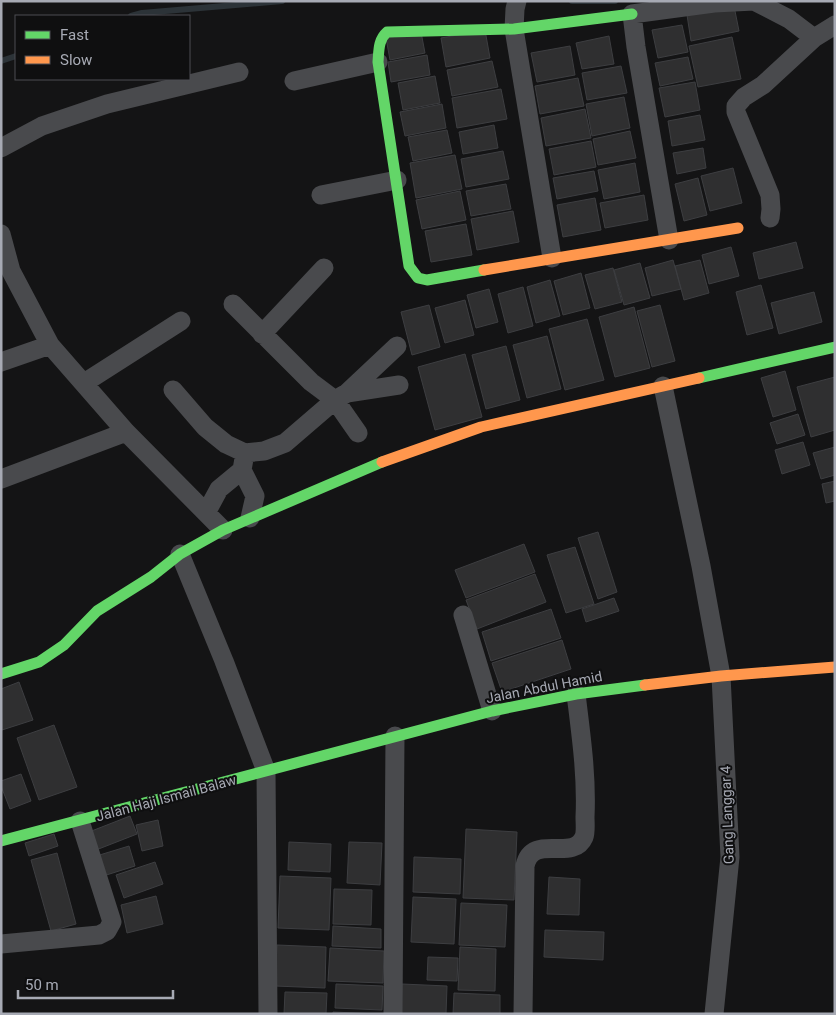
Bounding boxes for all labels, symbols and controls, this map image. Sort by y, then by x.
legend [15,15,190,80]
text: Fast [60,26,89,44]
text: Slow [60,51,92,69]
street label: Jalan Abdul Hamid [484,668,604,706]
street label: Gang Langgar 4 [717,765,737,865]
street label: Jalan Haji Ismail Balaw [94,771,238,824]
scale bar [18,968,172,1000]
text: 50 m [25,976,59,994]

